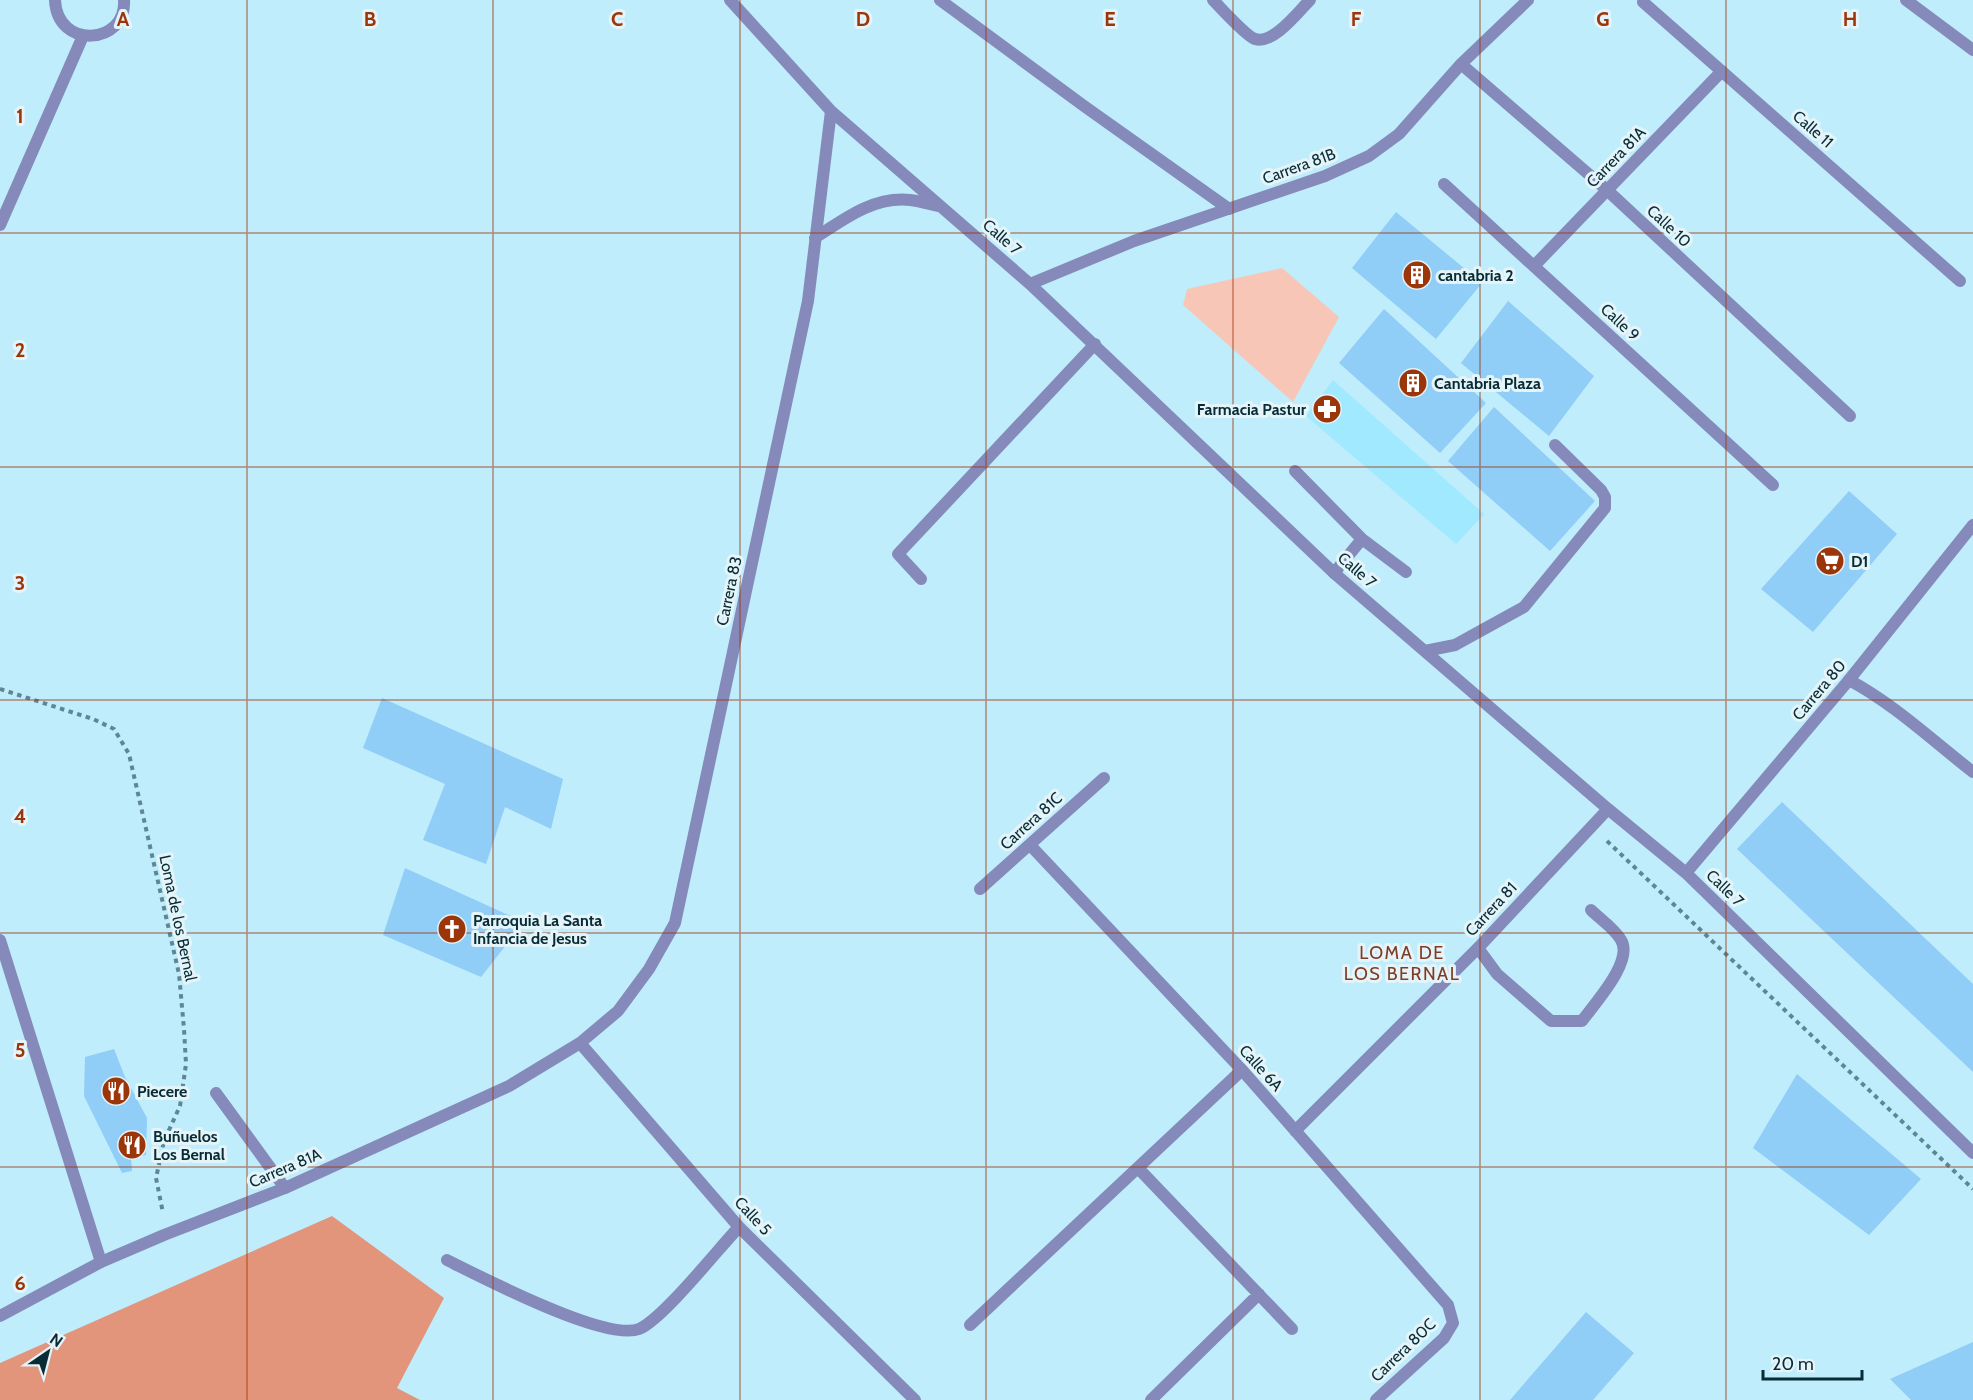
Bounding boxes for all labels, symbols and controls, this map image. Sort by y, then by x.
text: A [117,7,130,31]
text: B [364,7,376,31]
text: C [611,7,623,31]
text: D [856,7,870,31]
text: E [1104,7,1116,31]
text: F [1351,7,1362,31]
text: G [1596,7,1610,31]
text: H [1843,7,1857,31]
text: 1 [16,104,24,128]
street label: Calle 11 [1789,106,1837,152]
street label: Carrera 81A [1583,123,1650,191]
street label: Carrera 81B [1260,144,1339,188]
street label: Calle 10 [1643,201,1695,251]
street label: Calle 7 [979,215,1025,259]
building icon: cantabria 2 [1401,259,1433,291]
place label: cantabria 2 [1438,266,1514,285]
street label: Calle 9 [1597,299,1643,345]
text: 2 [15,338,25,362]
building icon: Cantabria Plaza [1397,367,1429,399]
place label: Cantabria Plaza [1434,374,1541,393]
pharmacy icon: Farmacia Pastur [1311,393,1343,425]
place label: Farmacia Pastur [1197,400,1307,419]
supermarket icon: D1 [1814,545,1846,577]
street label: Calle 7 [1334,548,1380,592]
place label: D1 [1851,552,1868,571]
street label: Carrera 83 [712,555,746,627]
text: 3 [15,571,25,595]
street label: Carrera 80 [1788,656,1850,724]
street label: Carrera 81C [996,788,1066,854]
text: 4 [14,804,26,828]
street label: Loma de los Bernal [155,853,201,983]
street label: Calle 7 [1702,866,1748,910]
street label: Carrera 81 [1461,878,1521,940]
place label: Parroquia La Santa Infancia de Jesus [473,911,602,948]
church icon: Parroquia La Santa Infancia de Jesus [436,913,468,945]
district label: LOMA DE LOS BERNAL [1344,942,1460,985]
text: 5 [15,1038,25,1062]
street label: Calle 6A [1235,1041,1287,1095]
restaurant icon: Piecere [100,1075,132,1107]
place label: Piecere [137,1082,187,1101]
place label: Buñuelos Los Bernal [153,1127,225,1164]
restaurant icon: Buñuelos Los Bernal [116,1129,148,1161]
street label: Carrera 81A [246,1144,324,1192]
street label: Calle 5 [731,1193,775,1239]
text: 6 [14,1271,26,1295]
street label: Carrera 80C [1367,1314,1439,1386]
north arrow [18,1322,78,1382]
text: N [46,1329,66,1351]
scale bar [1763,1343,1862,1381]
text: 20 m [1772,1353,1814,1375]

